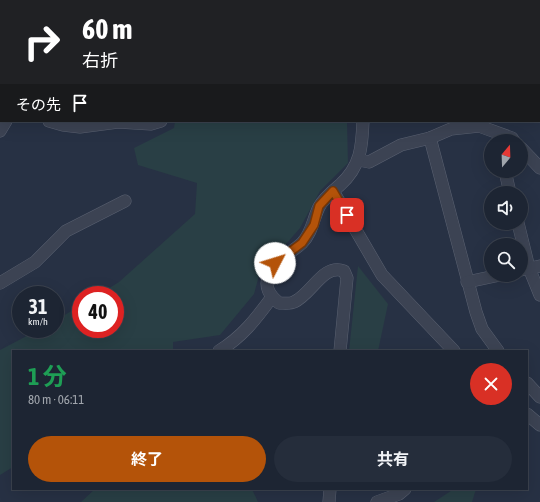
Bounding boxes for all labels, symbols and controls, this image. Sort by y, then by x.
text: 60 m [82,13,132,45]
icon: right [16,16,68,68]
text: 右折 [82,50,118,71]
icon: arrive [69,92,91,114]
text: その先 [16,96,61,113]
north arrow [484,134,528,178]
map controls [484,134,528,282]
button: sound [484,186,528,230]
pin [330,198,364,232]
icon: arrive [336,204,358,226]
button: search [484,238,528,282]
position arrow [254,242,296,284]
speed limit sign: 40 [72,286,124,338]
text: 31 [29,295,47,318]
text: km/h [28,316,48,327]
text: 1 分 [28,363,67,390]
button: close [470,363,512,405]
text: 80 m · 06:11 [28,392,84,407]
button: 終了 [28,436,266,482]
button: 共有 [274,436,512,482]

